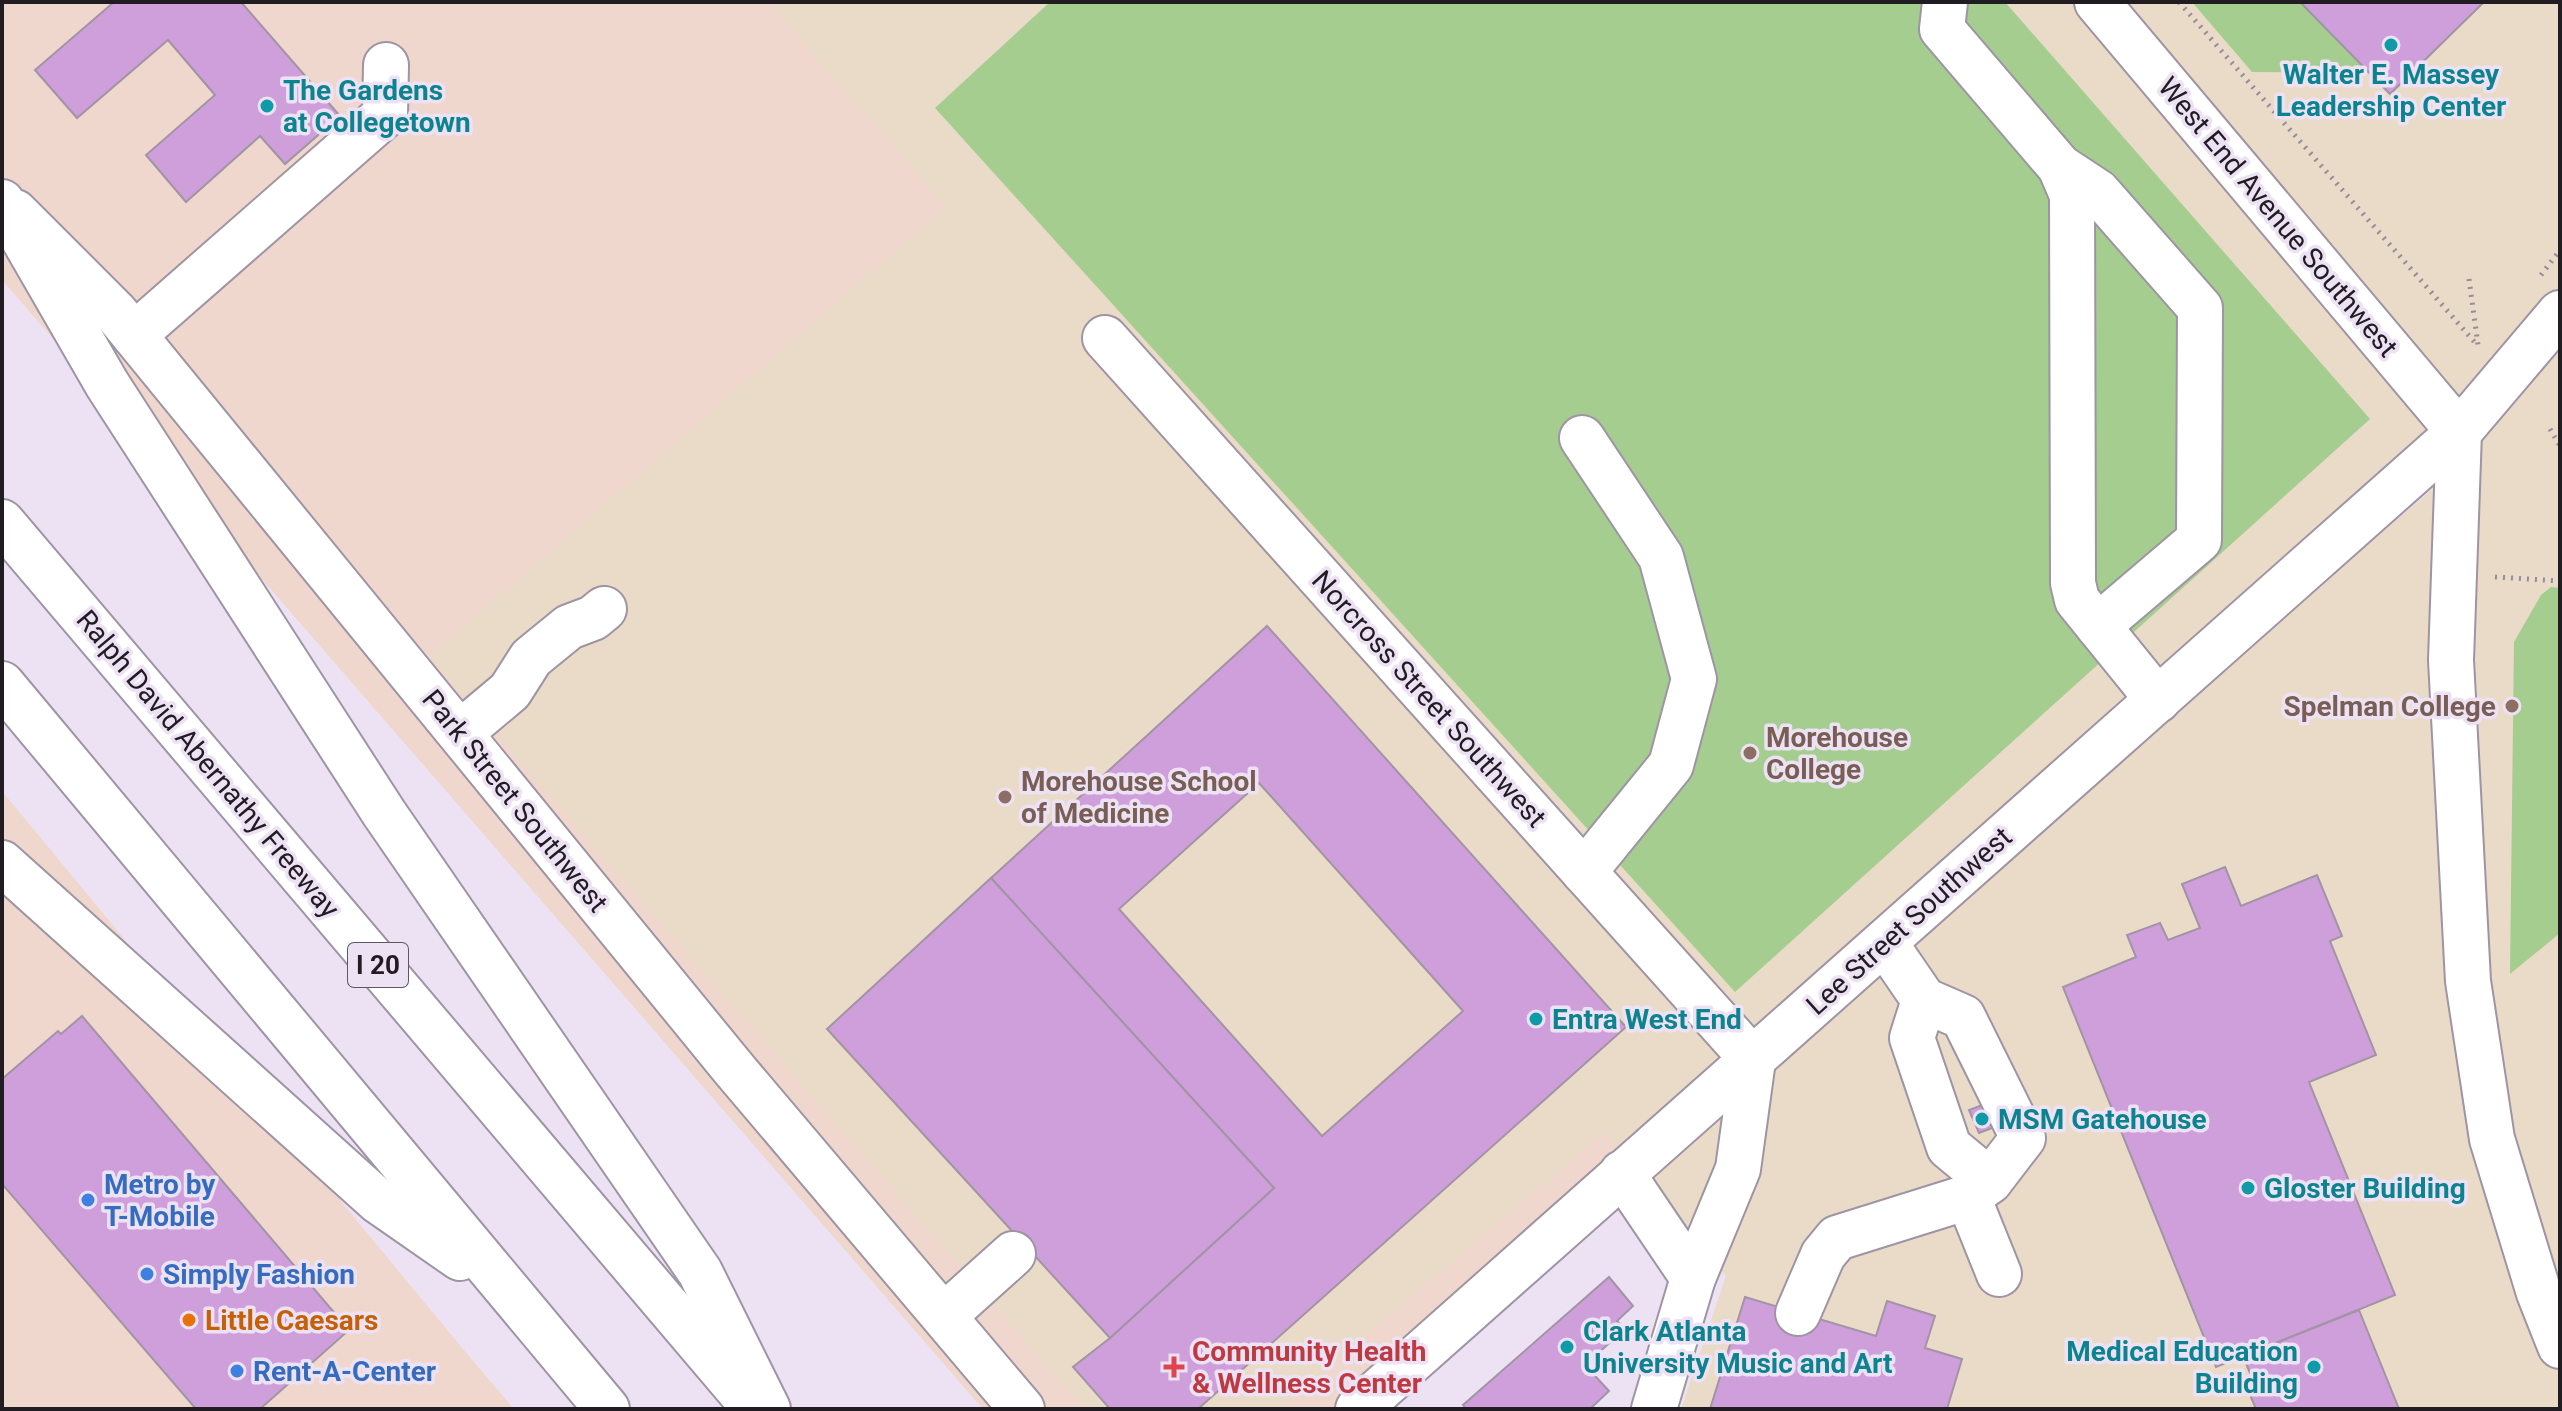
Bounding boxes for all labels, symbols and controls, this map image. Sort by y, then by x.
marker: Walter E. Massey Leadership Center [2382,36,2400,54]
place label: Walter E. Massey Leadership Center [2276,58,2506,123]
street label: West End Avenue Southwest [2151,71,2405,363]
place label: The Gardens at Collegetown [283,74,471,139]
marker: The Gardens at Collegetown [258,97,276,115]
street label: Norcross Street Southwest [1305,564,1553,834]
street label: Ralph David Abernathy Freeway [70,604,346,924]
street label: Park Street Southwest [415,683,615,919]
place label: Spelman College [2283,690,2496,723]
marker: Spelman College [2503,697,2521,715]
place label: Morehouse College [1766,721,1908,786]
marker: Morehouse College [1741,744,1759,762]
place label: Morehouse School of Medicine [1021,765,1257,830]
marker: Morehouse School of Medicine [996,788,1014,806]
street label: Lee Street Southwest [1800,820,2018,1022]
road number: I 20 [348,943,408,987]
place label: Entra West End [1552,1003,1742,1036]
marker: Entra West End [1527,1010,1545,1028]
place label: MSM Gatehouse [1998,1103,2207,1136]
marker: MSM Gatehouse [1973,1110,1991,1128]
place label: Metro by T-Mobile [104,1168,216,1233]
place label: Gloster Building [2264,1172,2466,1205]
marker: Gloster Building [2239,1179,2257,1197]
marker: Metro by T-Mobile [79,1191,97,1209]
place label: Simply Fashion [163,1258,355,1291]
marker: Simply Fashion [138,1265,156,1283]
place label: Little Caesars [205,1304,378,1337]
marker: Little Caesars [180,1311,198,1329]
place label: Clark Atlanta University Music and Art [1583,1315,1892,1380]
place label: Community Health & Wellness Center [1192,1335,1426,1400]
place label: Medical Education Building [2066,1335,2298,1400]
marker: Clark Atlanta University Music and Art [1558,1338,1576,1356]
place label: Rent-A-Center [253,1355,436,1388]
marker: Community Health & Wellness Center [1163,1356,1185,1378]
marker: Medical Education Building [2305,1358,2323,1376]
marker: Rent-A-Center [228,1362,246,1380]

